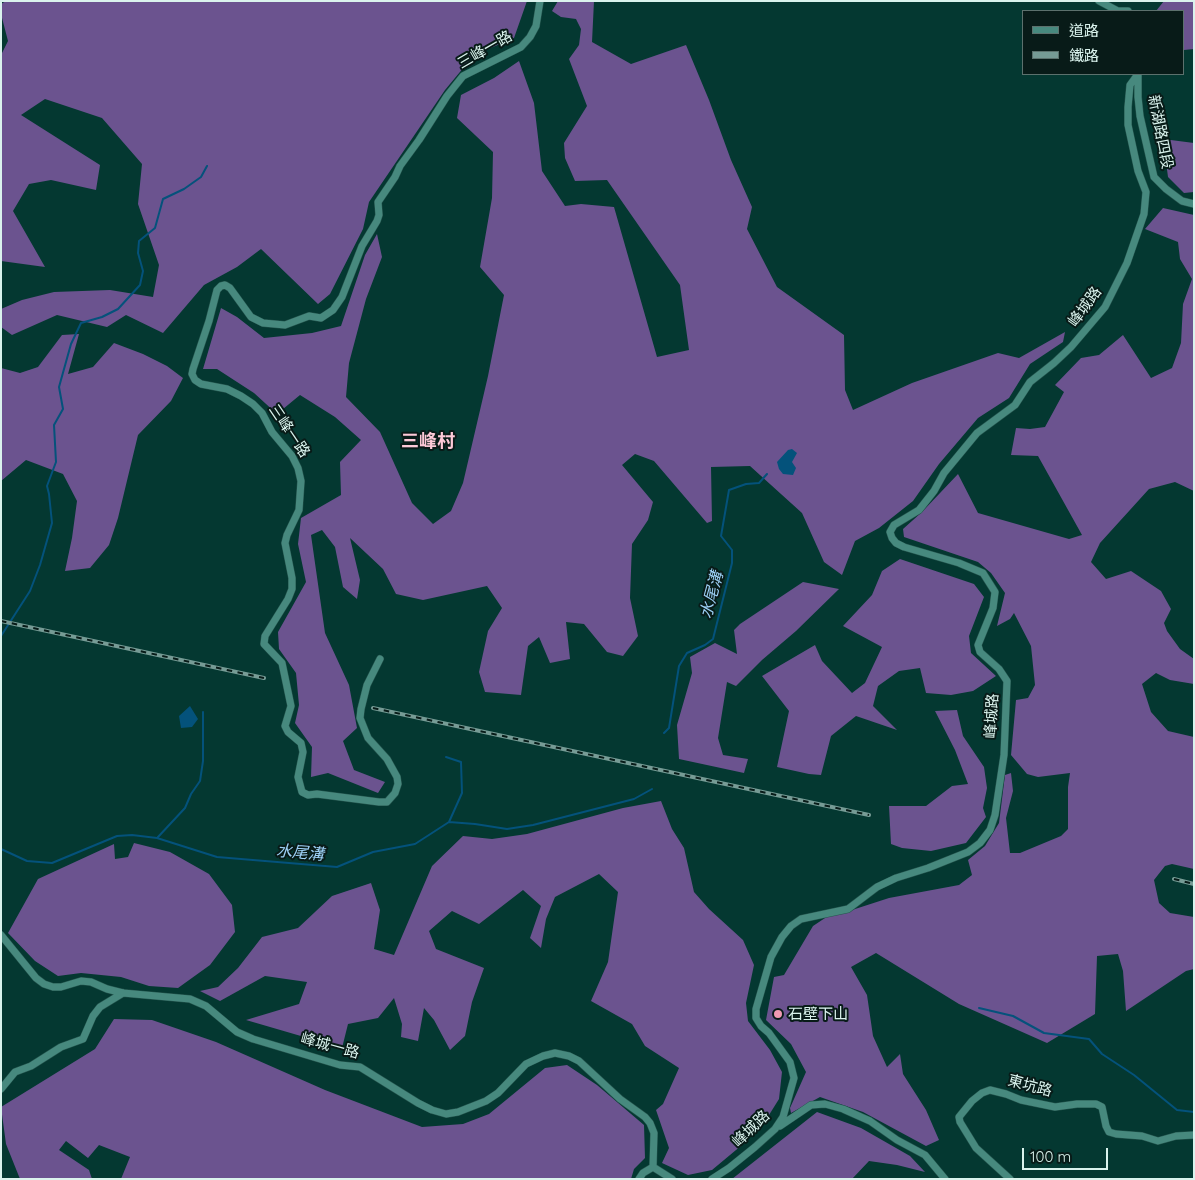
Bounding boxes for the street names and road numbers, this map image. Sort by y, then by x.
street label: 三峰一路 [455,27,515,73]
street label: 新湖路四段 [1144,93,1176,171]
street label: 峰城路 [1064,284,1106,330]
street label: 三峰一路 [265,401,313,461]
street label: 峰城路 [982,693,1002,739]
street label: 峰城一路 [299,1030,361,1062]
street label: 東坑路 [1006,1071,1054,1101]
street label: 峰城路 [729,1107,773,1151]

